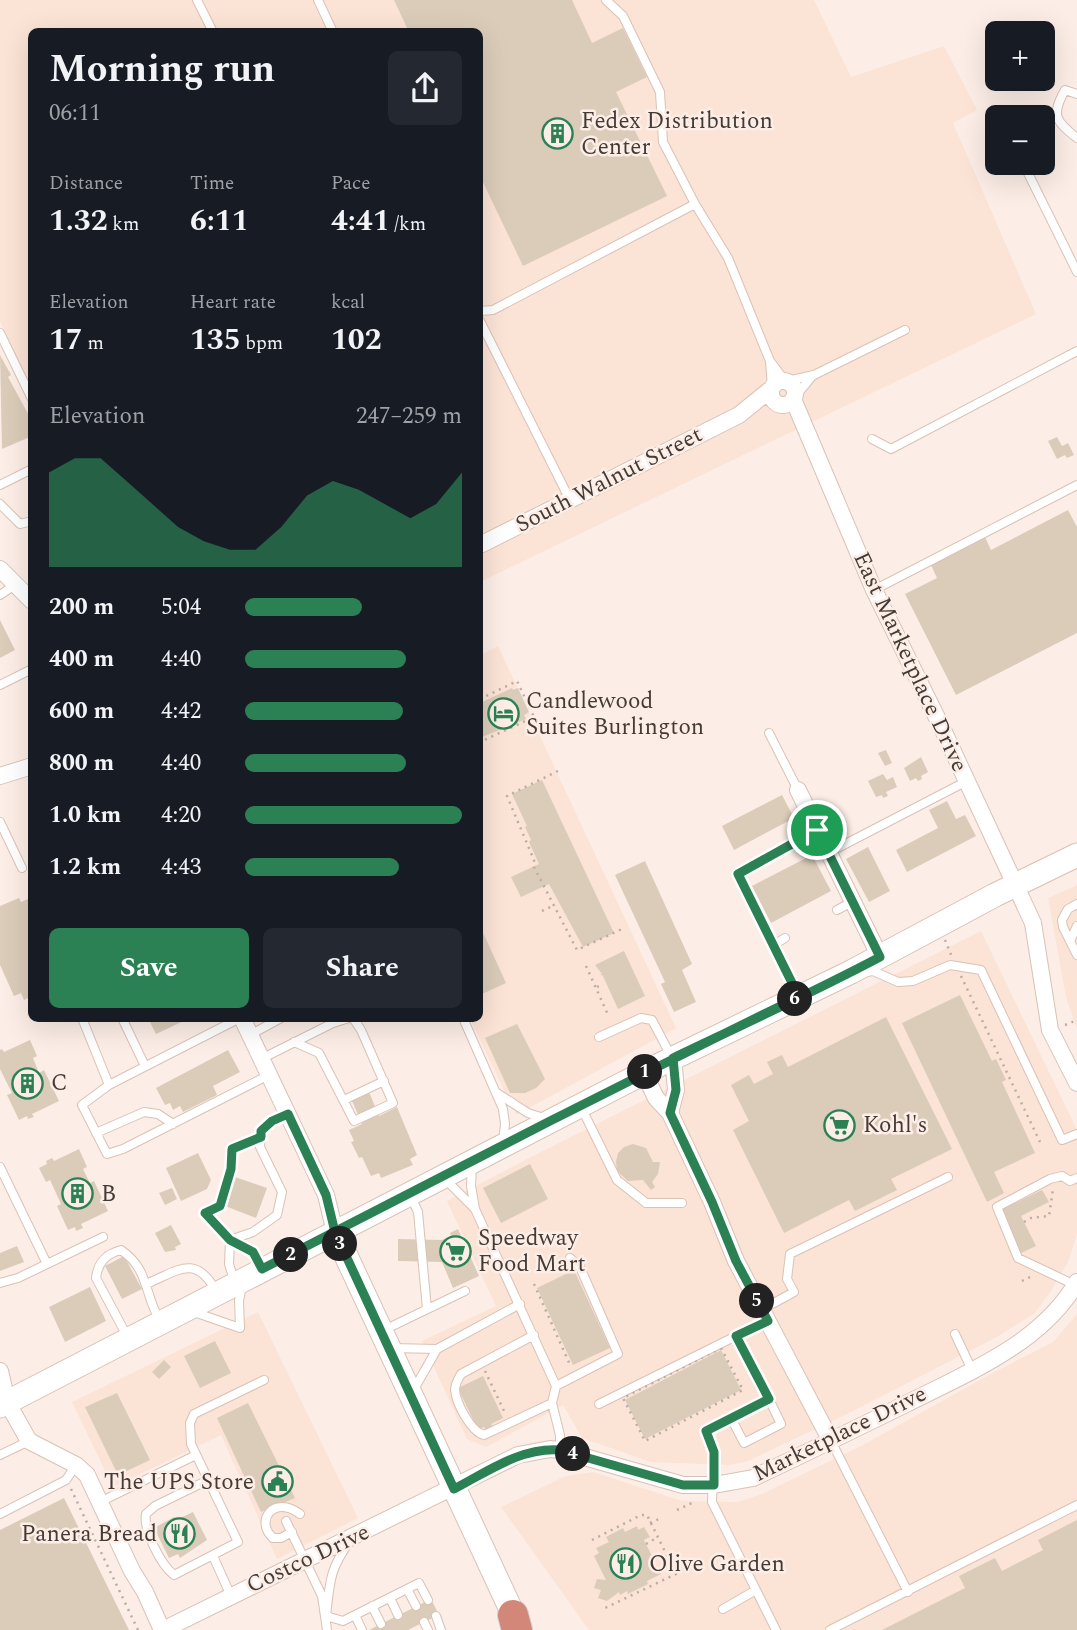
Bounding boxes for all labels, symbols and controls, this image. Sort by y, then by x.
map controls [985,21,1055,175]
button: + [985,21,1055,91]
text: Morning run [49,41,275,99]
button: share [388,51,462,125]
text: 06:11 [49,96,101,131]
place label: Fedex Distribution Center [581,104,773,165]
button: − [985,105,1055,175]
building icon: Fedex Distribution Center [541,117,575,151]
text: Distance [49,169,123,198]
text: Time [190,169,234,198]
text: Pace [331,169,370,198]
text: 1.32 [49,198,108,244]
text: 6:11 [190,198,249,244]
text: 4:41 [331,198,390,244]
text: km [108,210,139,239]
text: /km [390,210,426,239]
text: Elevation [49,288,129,317]
text: Heart rate [190,288,276,317]
text: kcal [331,288,365,317]
text: 17 [49,317,83,363]
text: 135 [190,317,241,363]
text: 102 [331,317,382,363]
text: m [83,329,104,358]
text: bpm [241,329,283,358]
text: Elevation [49,399,145,434]
text: 247–259 m [356,399,462,434]
street label: South Walnut Street [509,418,709,542]
street label: East Marketplace Drive [844,546,976,778]
text: 200 m [49,590,114,625]
text: 5:04 [161,590,201,625]
text: 400 m [49,642,114,677]
text: 4:40 [161,642,201,677]
place label: Candlewood Suites Burlington [526,684,704,745]
text: 600 m [49,694,114,729]
text: 4:42 [161,694,201,729]
hotel icon: Candlewood Suites Burlington [486,697,520,731]
text: 800 m [49,746,114,781]
text: 4:40 [161,746,201,781]
text: 1.0 km [49,798,121,833]
text: 4:20 [161,798,201,833]
pin [787,800,847,860]
icon: arrive [798,811,836,849]
text: 1.2 km [49,850,121,885]
text: 4:43 [161,850,201,885]
button: Save [49,928,249,1008]
button: Share [263,928,462,1008]
pin: 6 [778,982,812,1016]
text: 6 [789,984,800,1013]
pin: 1 [628,1054,662,1090]
text: 1 [639,1057,650,1086]
building icon: C [11,1066,45,1100]
place label: C [51,1066,68,1101]
supermarket icon: Kohl's [823,1108,857,1142]
place label: Kohl's [863,1108,927,1143]
building icon: B [61,1177,95,1211]
place label: B [101,1177,116,1212]
place label: Speedway Food Mart [478,1221,586,1282]
pin: 3 [322,1226,358,1262]
text: 3 [334,1229,345,1258]
supermarket icon: Speedway Food Mart [438,1234,472,1268]
pin: 2 [274,1238,308,1272]
text: 2 [285,1240,296,1269]
pin: 5 [740,1284,774,1318]
text: 5 [751,1286,762,1315]
street label: Marketplace Drive [747,1377,933,1491]
pin: 4 [556,1436,590,1472]
text: 4 [567,1439,578,1468]
place label: The UPS Store [104,1465,254,1500]
public building icon: The UPS Store [260,1465,294,1499]
street label: Costco Drive [241,1515,375,1603]
place label: Panera Bread [21,1517,157,1552]
restaurant icon: Panera Bread [163,1517,197,1551]
restaurant icon: Olive Garden [609,1547,643,1581]
place label: Olive Garden [649,1547,785,1582]

